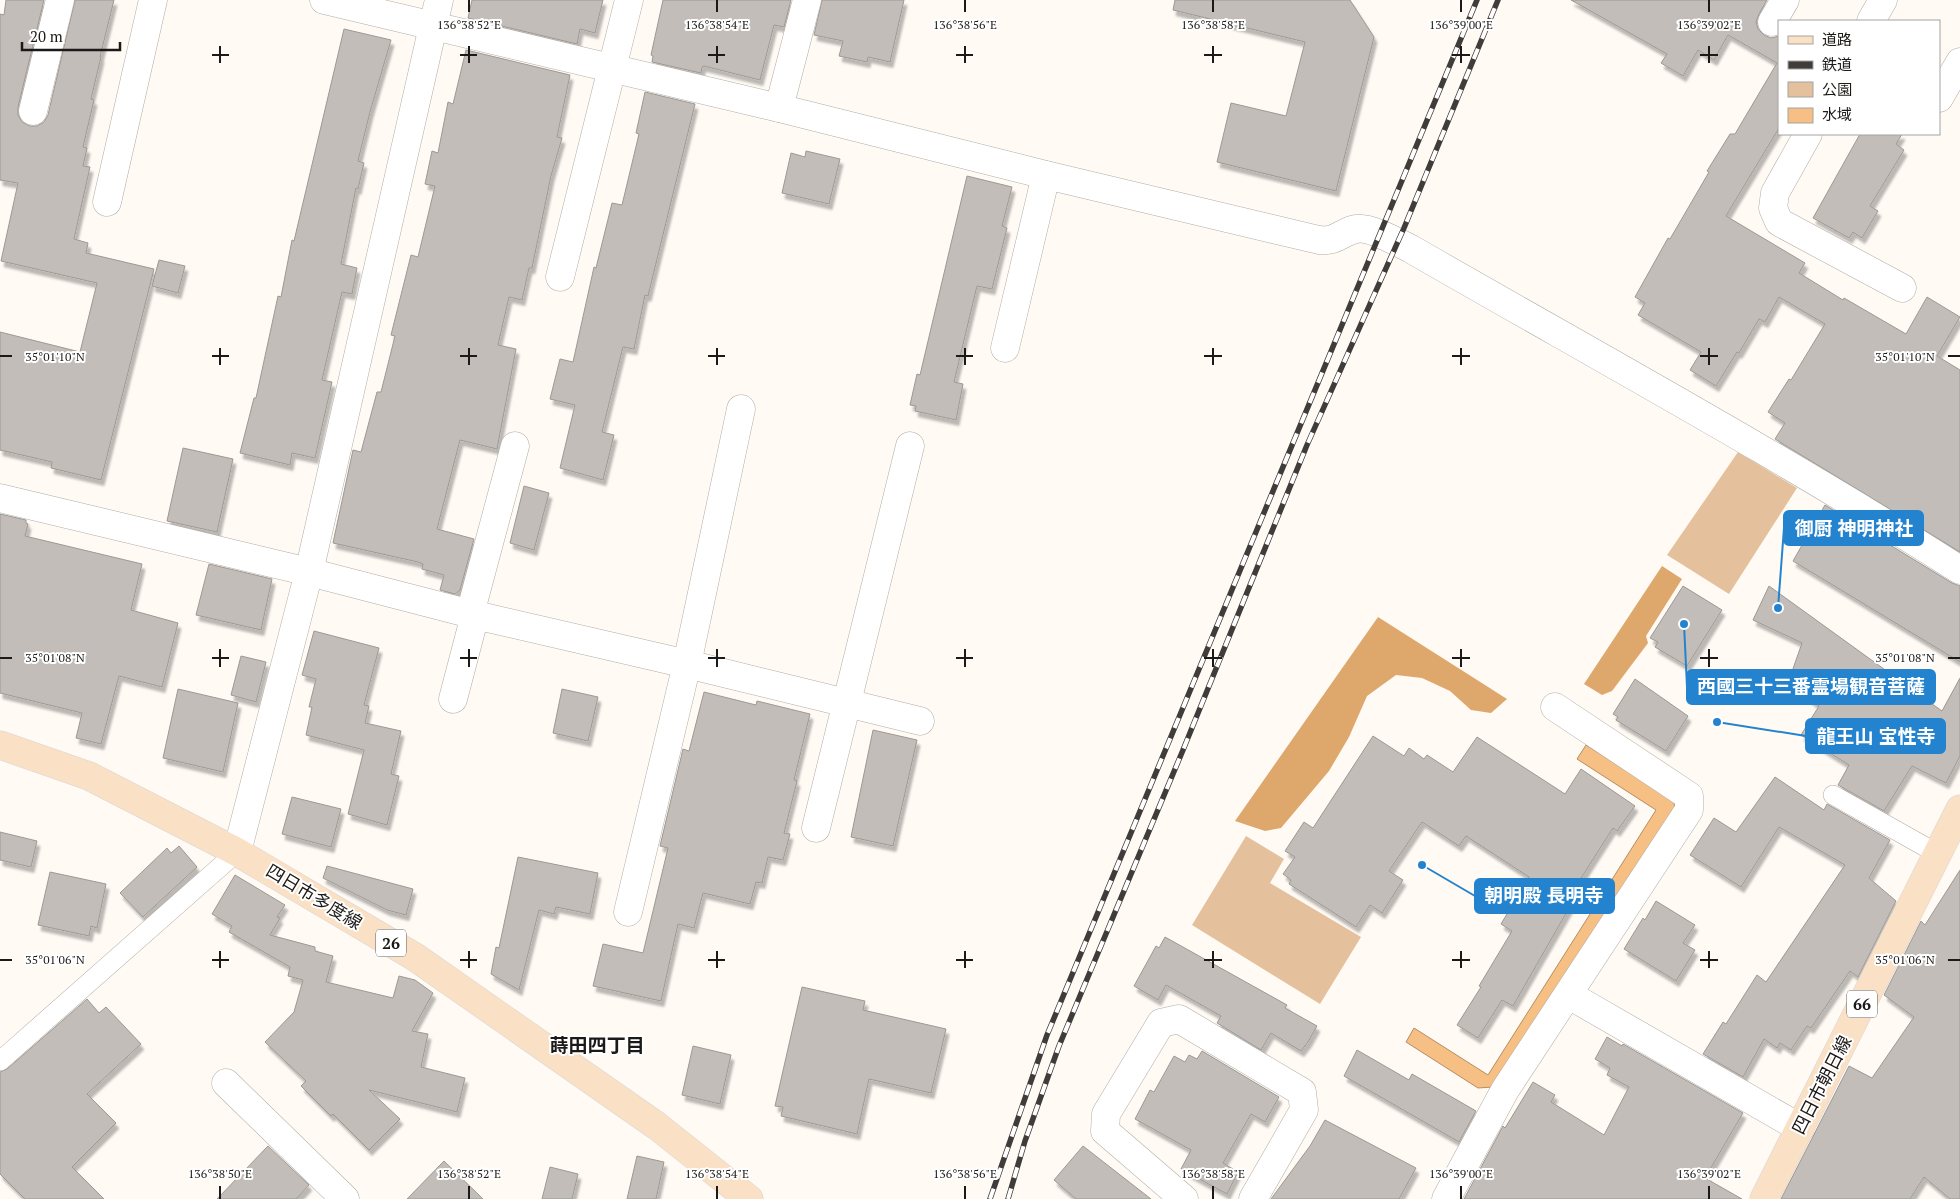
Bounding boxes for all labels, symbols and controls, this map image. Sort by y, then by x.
text: 136°38'52"E [437,17,501,32]
text: 136°38'54"E [685,17,749,32]
text: 136°38'56"E [933,17,997,32]
text: 136°38'58"E [1181,17,1245,32]
text: 136°39'00"E [1429,17,1493,32]
text: 136°39'02"E [1677,17,1741,32]
scale bar [22,20,120,52]
legend [1778,20,1940,135]
text: 20 m [30,26,63,46]
text: 道路 [1822,29,1852,49]
text: 鉄道 [1822,54,1852,74]
text: 公園 [1822,79,1852,99]
text: 水域 [1822,104,1852,124]
text: 35°01'10"N [25,349,85,364]
text: 35°01'10"N [1875,349,1935,364]
callout: 御厨 神明神社 [1784,511,1923,545]
text: 御厨 神明神社 [1794,515,1914,540]
text: 35°01'08"N [25,650,85,665]
text: 35°01'08"N [1875,650,1935,665]
callout: 西國三十三番霊場観音菩薩 [1687,670,1935,704]
text: 西國三十三番霊場観音菩薩 [1697,673,1925,698]
callout: 龍王山 宝性寺 [1806,719,1945,753]
text: 龍王山 宝性寺 [1816,723,1936,748]
street label: 四日市多度線 [262,858,367,934]
callout: 朝明殿 長明寺 [1475,879,1614,913]
text: 朝明殿 長明寺 [1484,882,1604,907]
road number: 26 [376,930,406,956]
text: 35°01'06"N [25,952,85,967]
text: 35°01'06"N [1875,952,1935,967]
road number: 66 [1847,991,1877,1018]
street label: 四日市朝日線 [1786,1031,1856,1138]
district label: 蒔田四丁目 [549,1032,645,1057]
text: 136°38'50"E [188,1166,252,1181]
text: 136°38'52"E [437,1166,501,1181]
text: 136°38'54"E [685,1166,749,1181]
text: 136°38'56"E [933,1166,997,1181]
text: 136°38'58"E [1181,1166,1245,1181]
text: 136°39'00"E [1429,1166,1493,1181]
text: 136°39'02"E [1677,1166,1741,1181]

